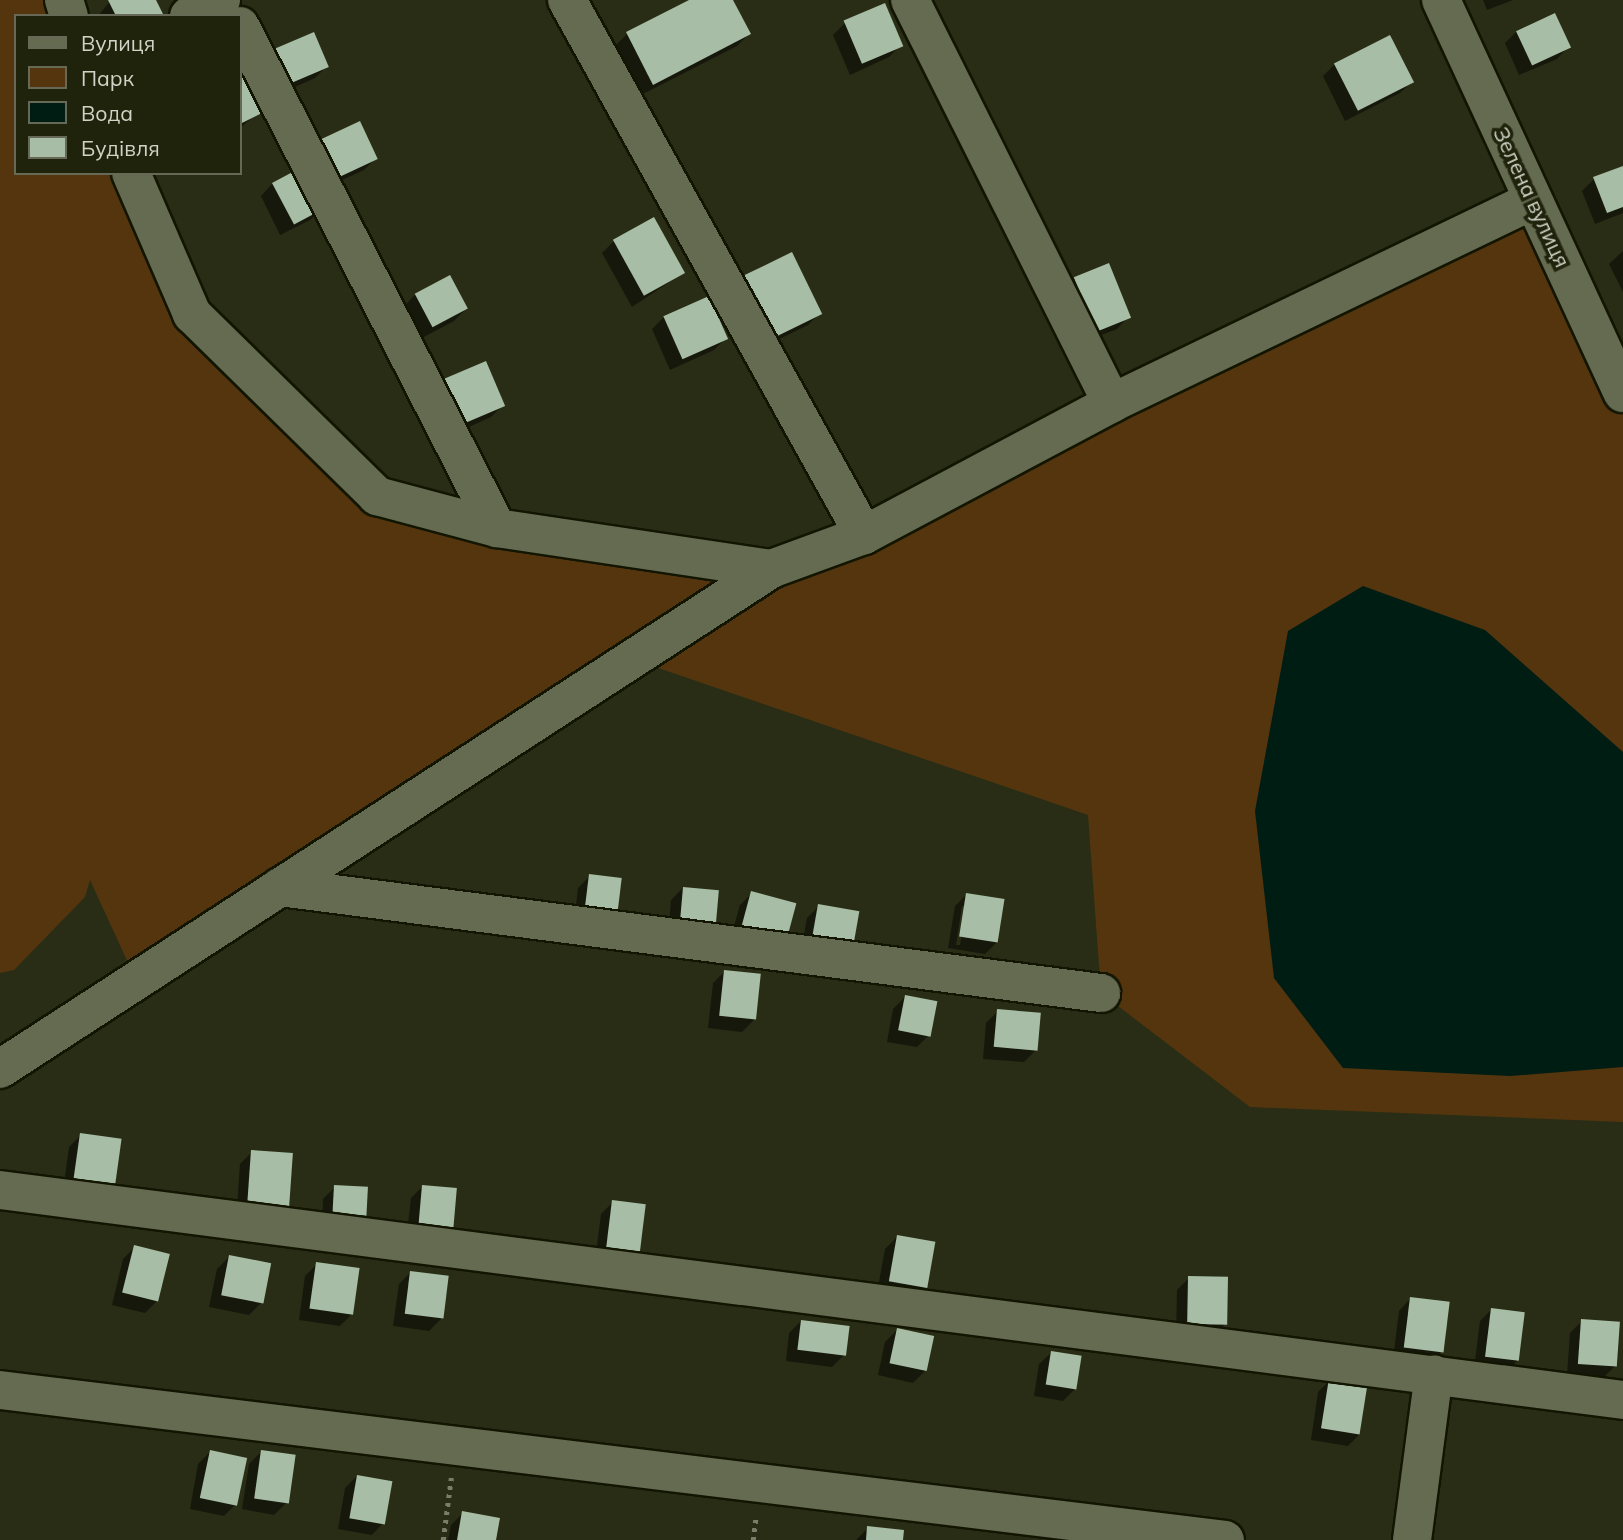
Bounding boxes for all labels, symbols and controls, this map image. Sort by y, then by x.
legend [14,14,242,175]
text: Вулиця [81,30,155,56]
text: Парк [81,65,134,91]
text: Вода [81,100,133,126]
street label: Зелена вулиця [1489,123,1575,271]
text: Будівля [81,135,160,161]

